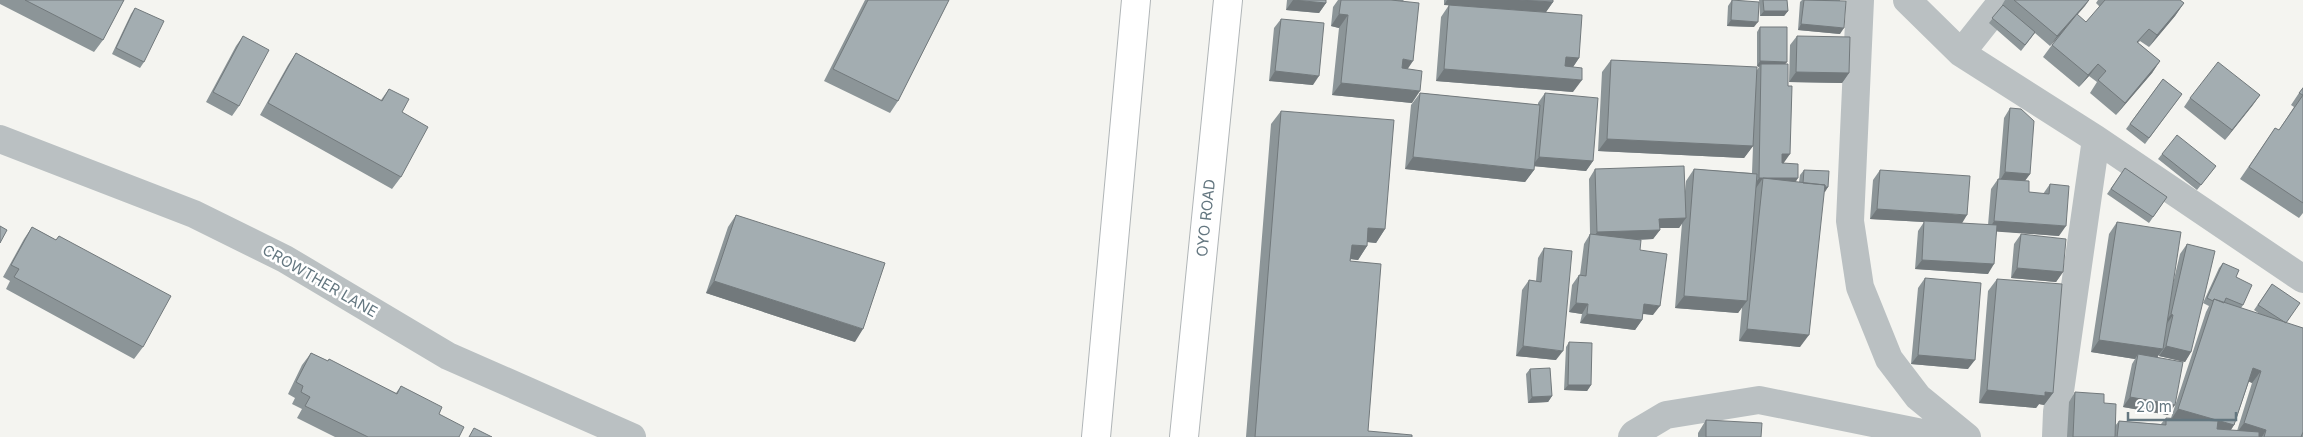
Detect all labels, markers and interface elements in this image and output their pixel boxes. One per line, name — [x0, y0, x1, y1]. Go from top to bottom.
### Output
street label: OYO ROAD — [1192, 178, 1219, 258]
street label: CROWTHER LANE — [259, 240, 381, 321]
scale bar — [2128, 390, 2236, 422]
text: 20 m — [2136, 397, 2172, 416]

